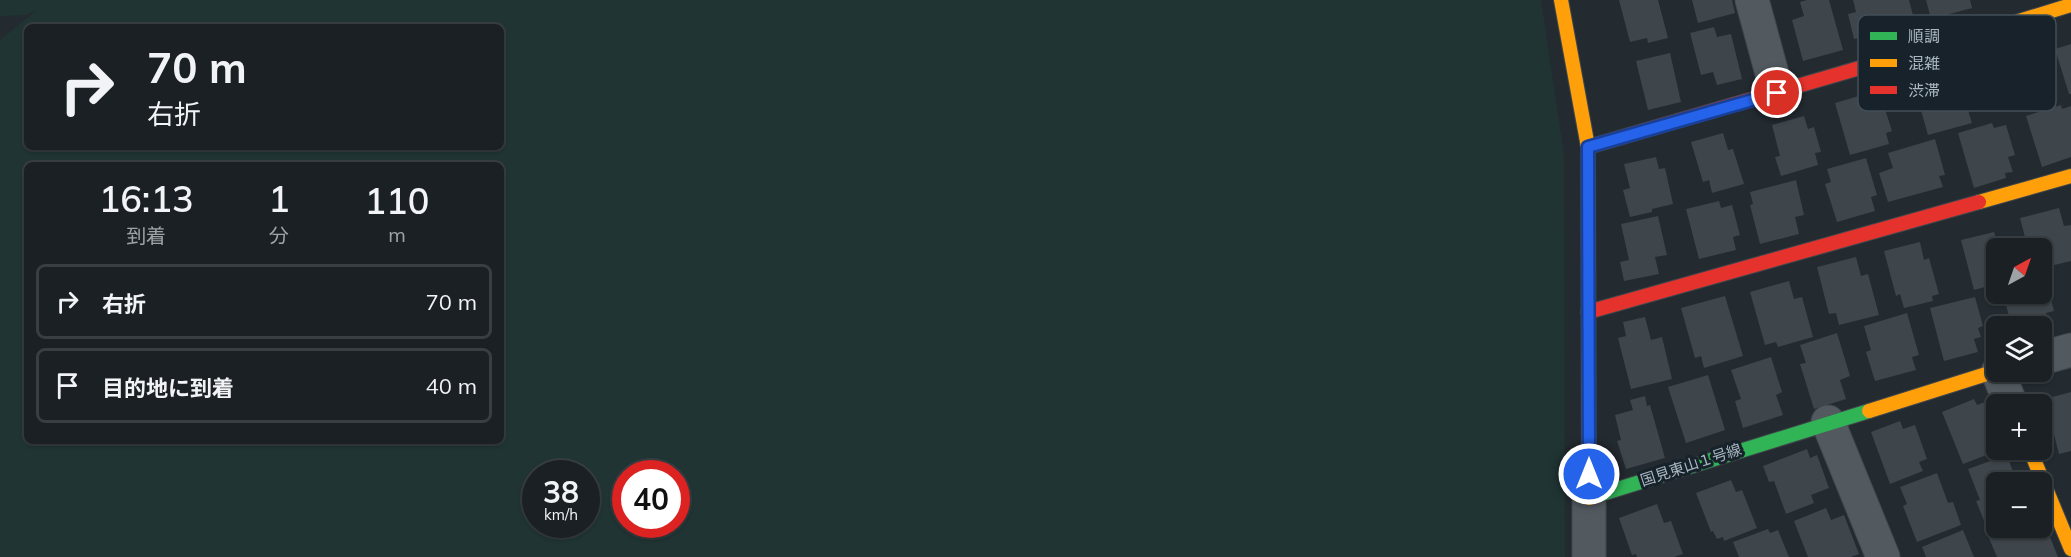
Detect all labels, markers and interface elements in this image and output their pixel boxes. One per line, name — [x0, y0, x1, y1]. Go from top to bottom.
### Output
legend — [1858, 15, 2056, 111]
text: 順調 — [1908, 26, 1940, 46]
text: 70 m — [147, 41, 247, 94]
icon: right — [48, 48, 126, 126]
text: 混雑 — [1908, 53, 1940, 73]
pin — [1751, 67, 1802, 118]
icon: arrive — [1760, 76, 1793, 109]
text: 渋滞 — [1908, 80, 1940, 100]
text: 右折 — [147, 97, 201, 131]
text: 16:13 — [99, 176, 194, 221]
text: 1 — [268, 176, 290, 221]
text: 110 — [365, 178, 429, 223]
text: m — [388, 222, 406, 247]
text: 到着 — [126, 223, 166, 248]
text: 分 — [269, 223, 289, 248]
north arrow — [1986, 238, 2052, 304]
map controls — [1986, 238, 2052, 538]
icon: right — [51, 285, 84, 318]
text: 70 m — [426, 288, 477, 316]
text: 右折 — [102, 290, 146, 318]
button: layers — [1986, 316, 2052, 382]
icon: arrive — [51, 369, 84, 402]
text: 40 m — [426, 372, 477, 400]
text: 目的地に到着 — [102, 374, 234, 402]
button: + — [1986, 394, 2052, 460]
street label: 国見東山１号線 — [1638, 439, 1744, 490]
position arrow — [1557, 442, 1621, 506]
speed limit sign: 40 — [612, 460, 690, 538]
button: − — [1986, 472, 2052, 538]
text: 38 — [543, 473, 579, 511]
text: km/h — [544, 505, 578, 524]

